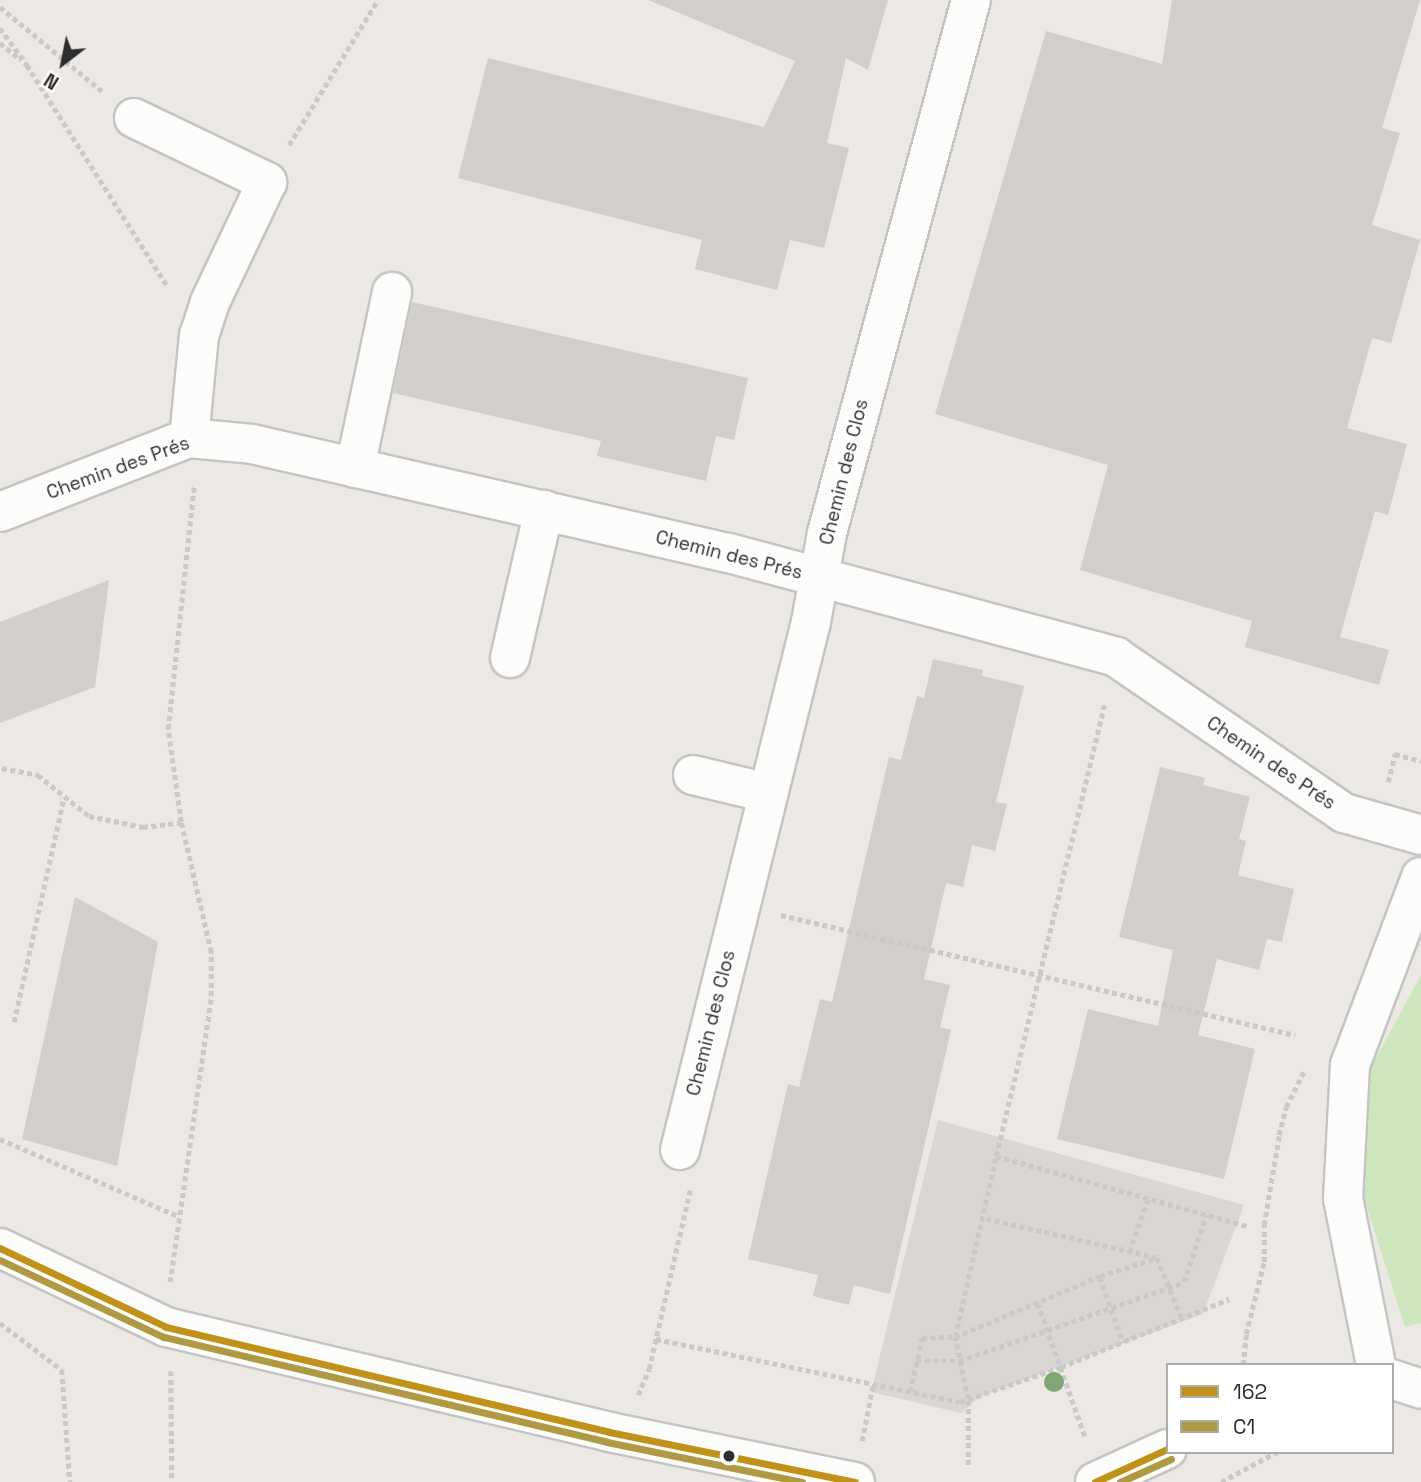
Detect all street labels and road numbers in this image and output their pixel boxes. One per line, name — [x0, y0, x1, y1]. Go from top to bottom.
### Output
street label: Chemin des Clos — [815, 397, 873, 547]
street label: Chemin des Prés — [43, 432, 193, 504]
street label: Chemin des Prés — [653, 526, 805, 584]
street label: Chemin des Prés — [1202, 711, 1340, 815]
street label: Chemin des Clos — [682, 948, 740, 1098]

